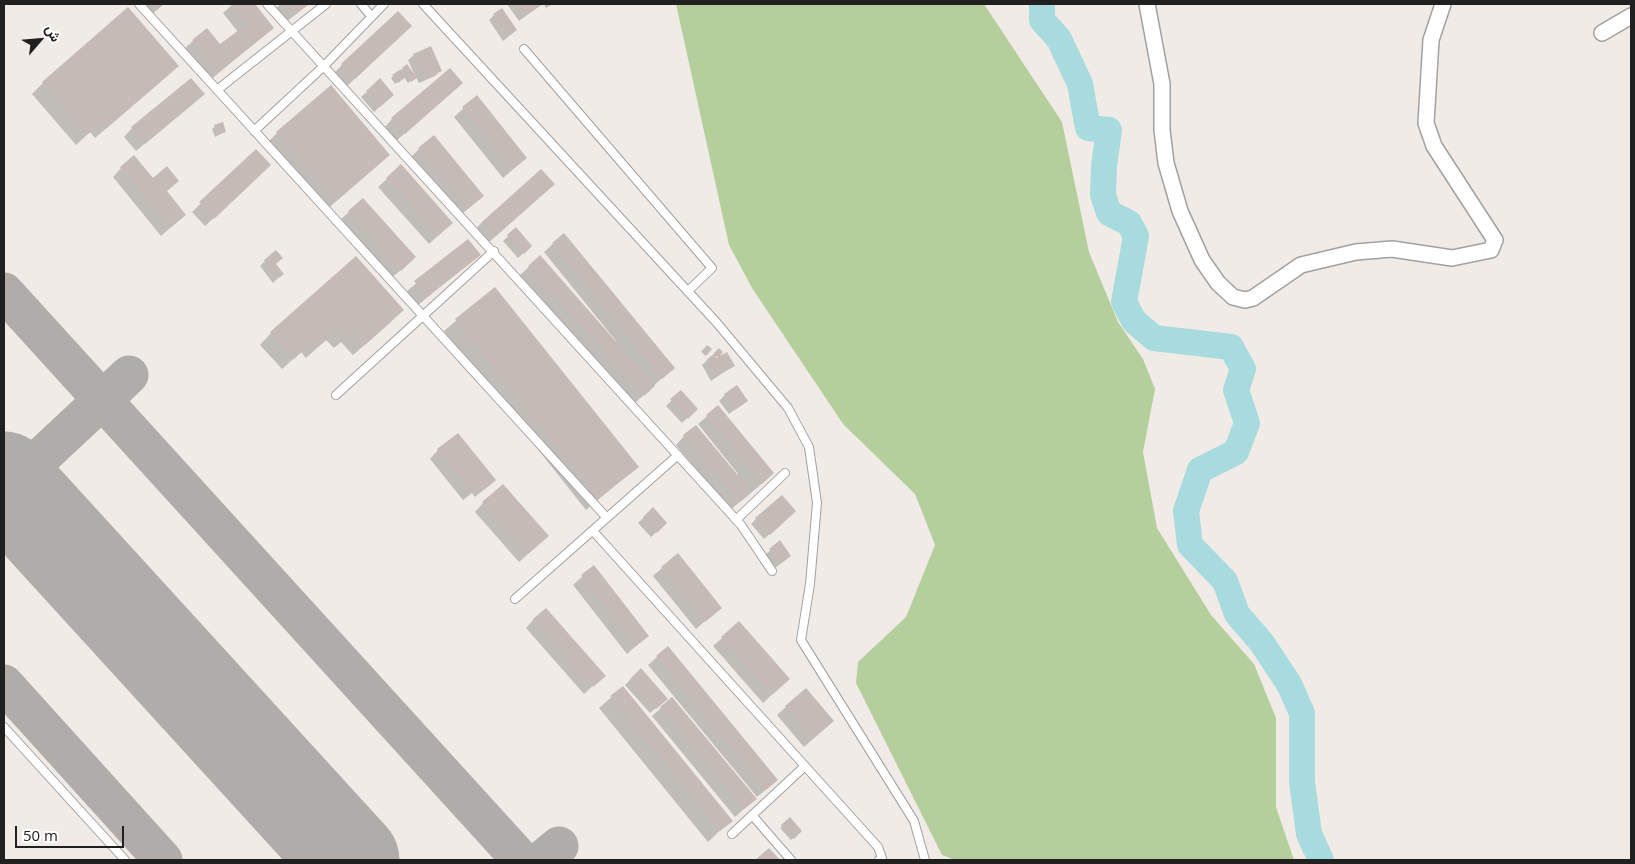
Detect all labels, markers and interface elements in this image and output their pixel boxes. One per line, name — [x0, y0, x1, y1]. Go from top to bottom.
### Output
north arrow — [15, 15, 65, 65]
text: ش — [42, 21, 66, 45]
scale bar — [18, 816, 126, 848]
text: 50 m — [23, 825, 58, 845]

